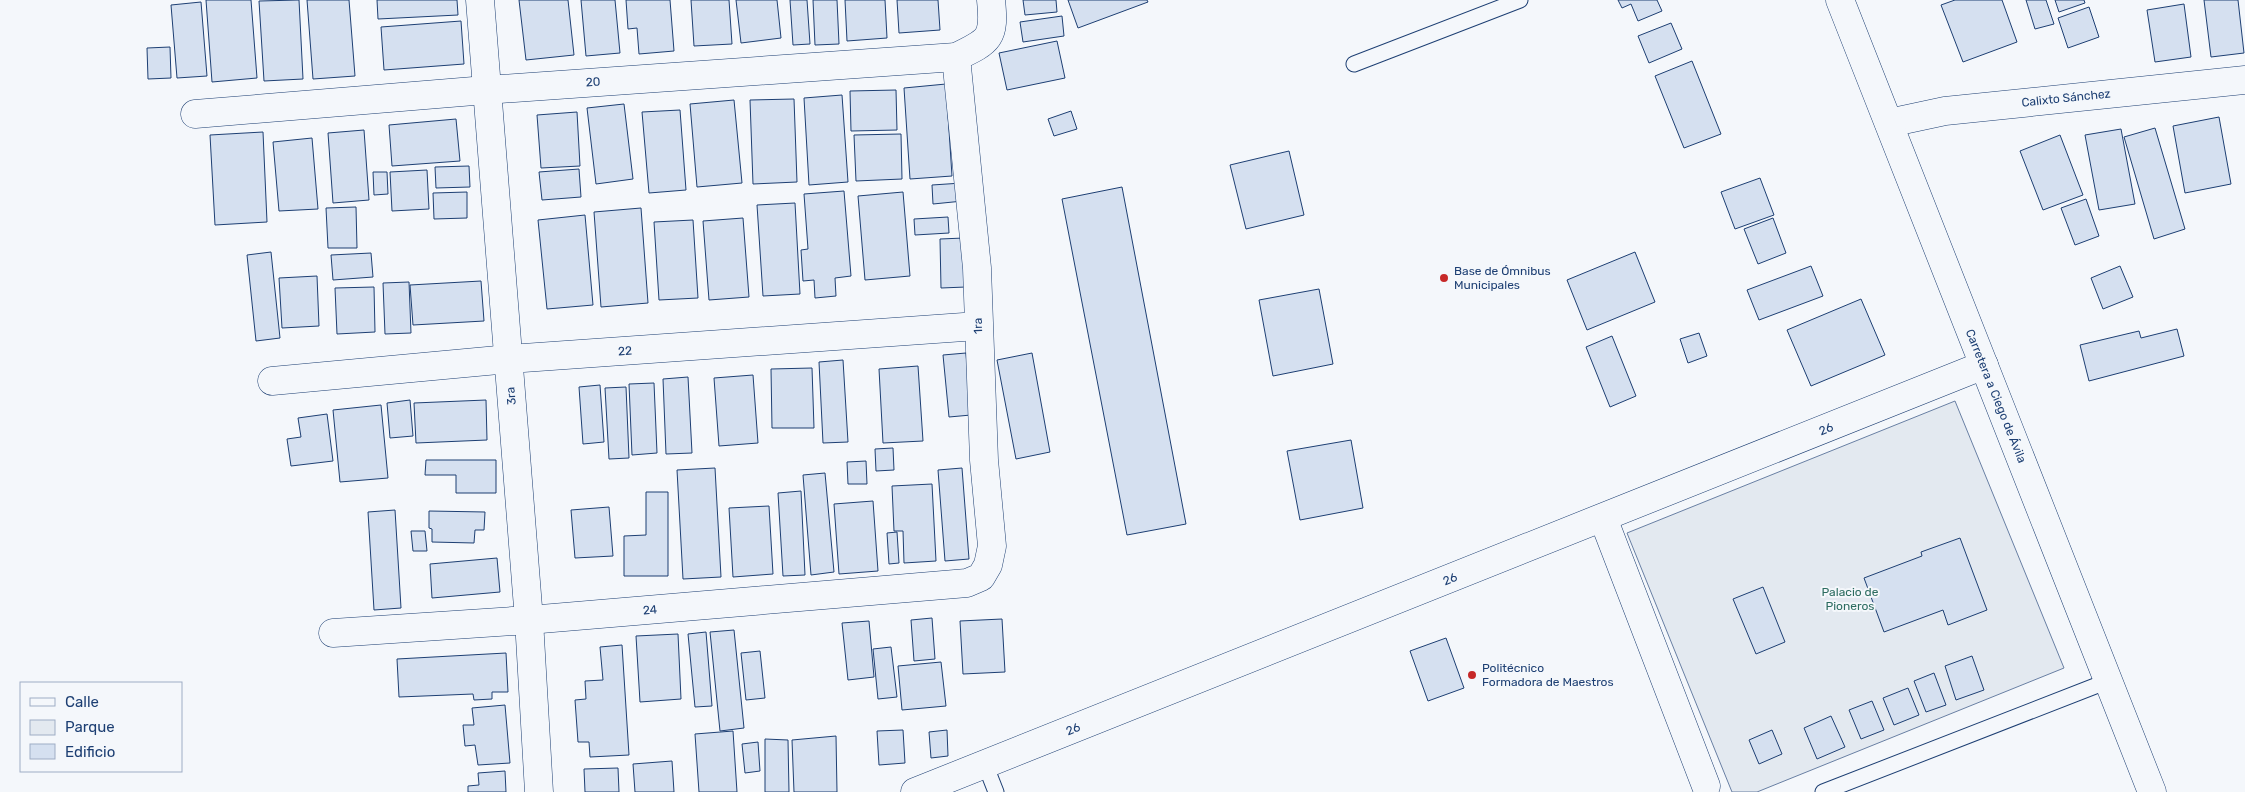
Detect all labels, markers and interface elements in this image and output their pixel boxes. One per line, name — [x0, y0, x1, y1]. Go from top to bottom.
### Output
street label: 20 — [585, 75, 601, 89]
street label: Calixto Sánchez — [2021, 86, 2111, 110]
place label: Base de Ómnibus Municipales — [1454, 264, 1551, 292]
marker: Base de Ómnibus Municipales — [1438, 272, 1450, 284]
street label: 1ra — [971, 318, 985, 334]
street label: Carretera a Ciego de Ávila — [1963, 327, 2029, 465]
street label: 22 — [617, 344, 633, 358]
street label: 3ra — [503, 386, 519, 406]
street label: 26 — [1817, 420, 1835, 438]
street label: 26 — [1441, 570, 1459, 588]
park label: Palacio de Pioneros — [1822, 585, 1879, 613]
street label: 24 — [642, 602, 658, 618]
place label: Politécnico Formadora de Maestros — [1482, 661, 1614, 689]
marker: Politécnico Formadora de Maestros — [1466, 669, 1478, 681]
legend — [20, 682, 182, 772]
text: Calle — [65, 693, 99, 711]
text: Parque — [65, 718, 115, 736]
street label: 26 — [1064, 720, 1082, 738]
text: Edificio — [65, 743, 115, 761]

